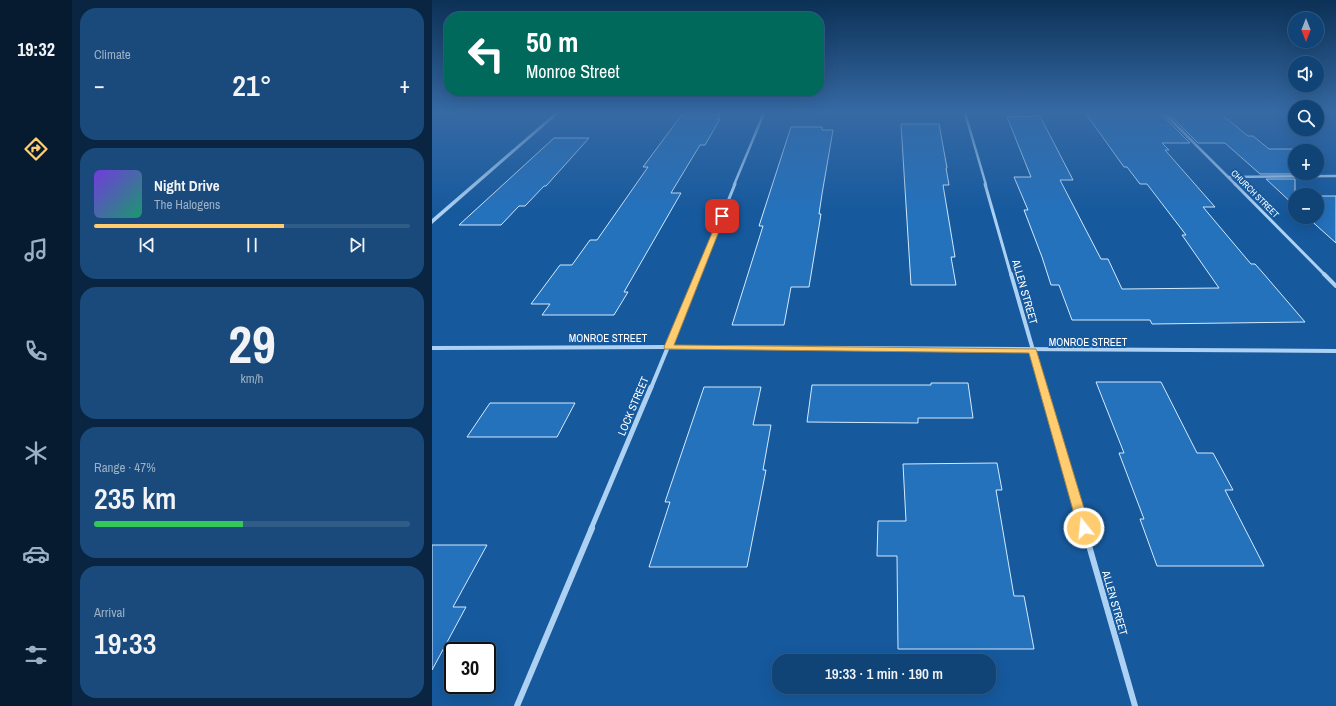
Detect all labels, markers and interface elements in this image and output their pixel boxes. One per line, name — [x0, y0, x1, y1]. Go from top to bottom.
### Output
north arrow — [1288, 12, 1324, 48]
map controls — [1288, 12, 1324, 224]
text: 50 m — [526, 23, 578, 61]
icon: left — [460, 28, 512, 80]
text: 19:32 — [17, 37, 55, 62]
text: Climate — [94, 46, 131, 63]
button: sound — [1288, 56, 1324, 92]
text: Monroe Street — [526, 59, 620, 84]
text: 21° — [232, 65, 272, 105]
text: − — [94, 70, 105, 100]
text: + — [399, 70, 410, 100]
button: search — [1288, 100, 1324, 136]
icon: directions — [22, 135, 50, 163]
button: + — [1288, 144, 1324, 180]
street label: CHURCH STREET — [1228, 167, 1282, 221]
text: Night Drive — [154, 175, 220, 196]
button: − — [1288, 188, 1324, 224]
text: The Halogens — [154, 196, 220, 213]
pin — [705, 199, 739, 233]
icon: arrive — [711, 205, 733, 227]
icon: previous — [136, 234, 158, 256]
icon: pause — [241, 234, 263, 256]
icon: next — [346, 234, 368, 256]
icon: music — [22, 236, 50, 264]
street label: ALLEN STREET — [1009, 257, 1041, 326]
text: 29 — [228, 309, 276, 379]
street label: MONROE STREET — [569, 331, 648, 345]
street label: MONROE STREET — [1049, 335, 1128, 349]
icon: phone — [22, 337, 50, 365]
text: km/h — [240, 370, 264, 387]
street label: LOCK STREET — [614, 374, 652, 438]
icon: climate — [22, 439, 50, 467]
text: Range · 47% — [94, 459, 156, 476]
text: 235 km — [94, 478, 176, 518]
position arrow — [1063, 507, 1105, 549]
icon: car — [22, 540, 50, 568]
street label: ALLEN STREET — [1099, 568, 1131, 637]
text: Arrival — [94, 604, 125, 621]
text: 19:33 — [94, 623, 156, 663]
icon: filters — [22, 641, 50, 669]
speed limit sign: 30 — [444, 642, 496, 694]
text: 19:33 · 1 min · 190 m — [825, 663, 943, 684]

